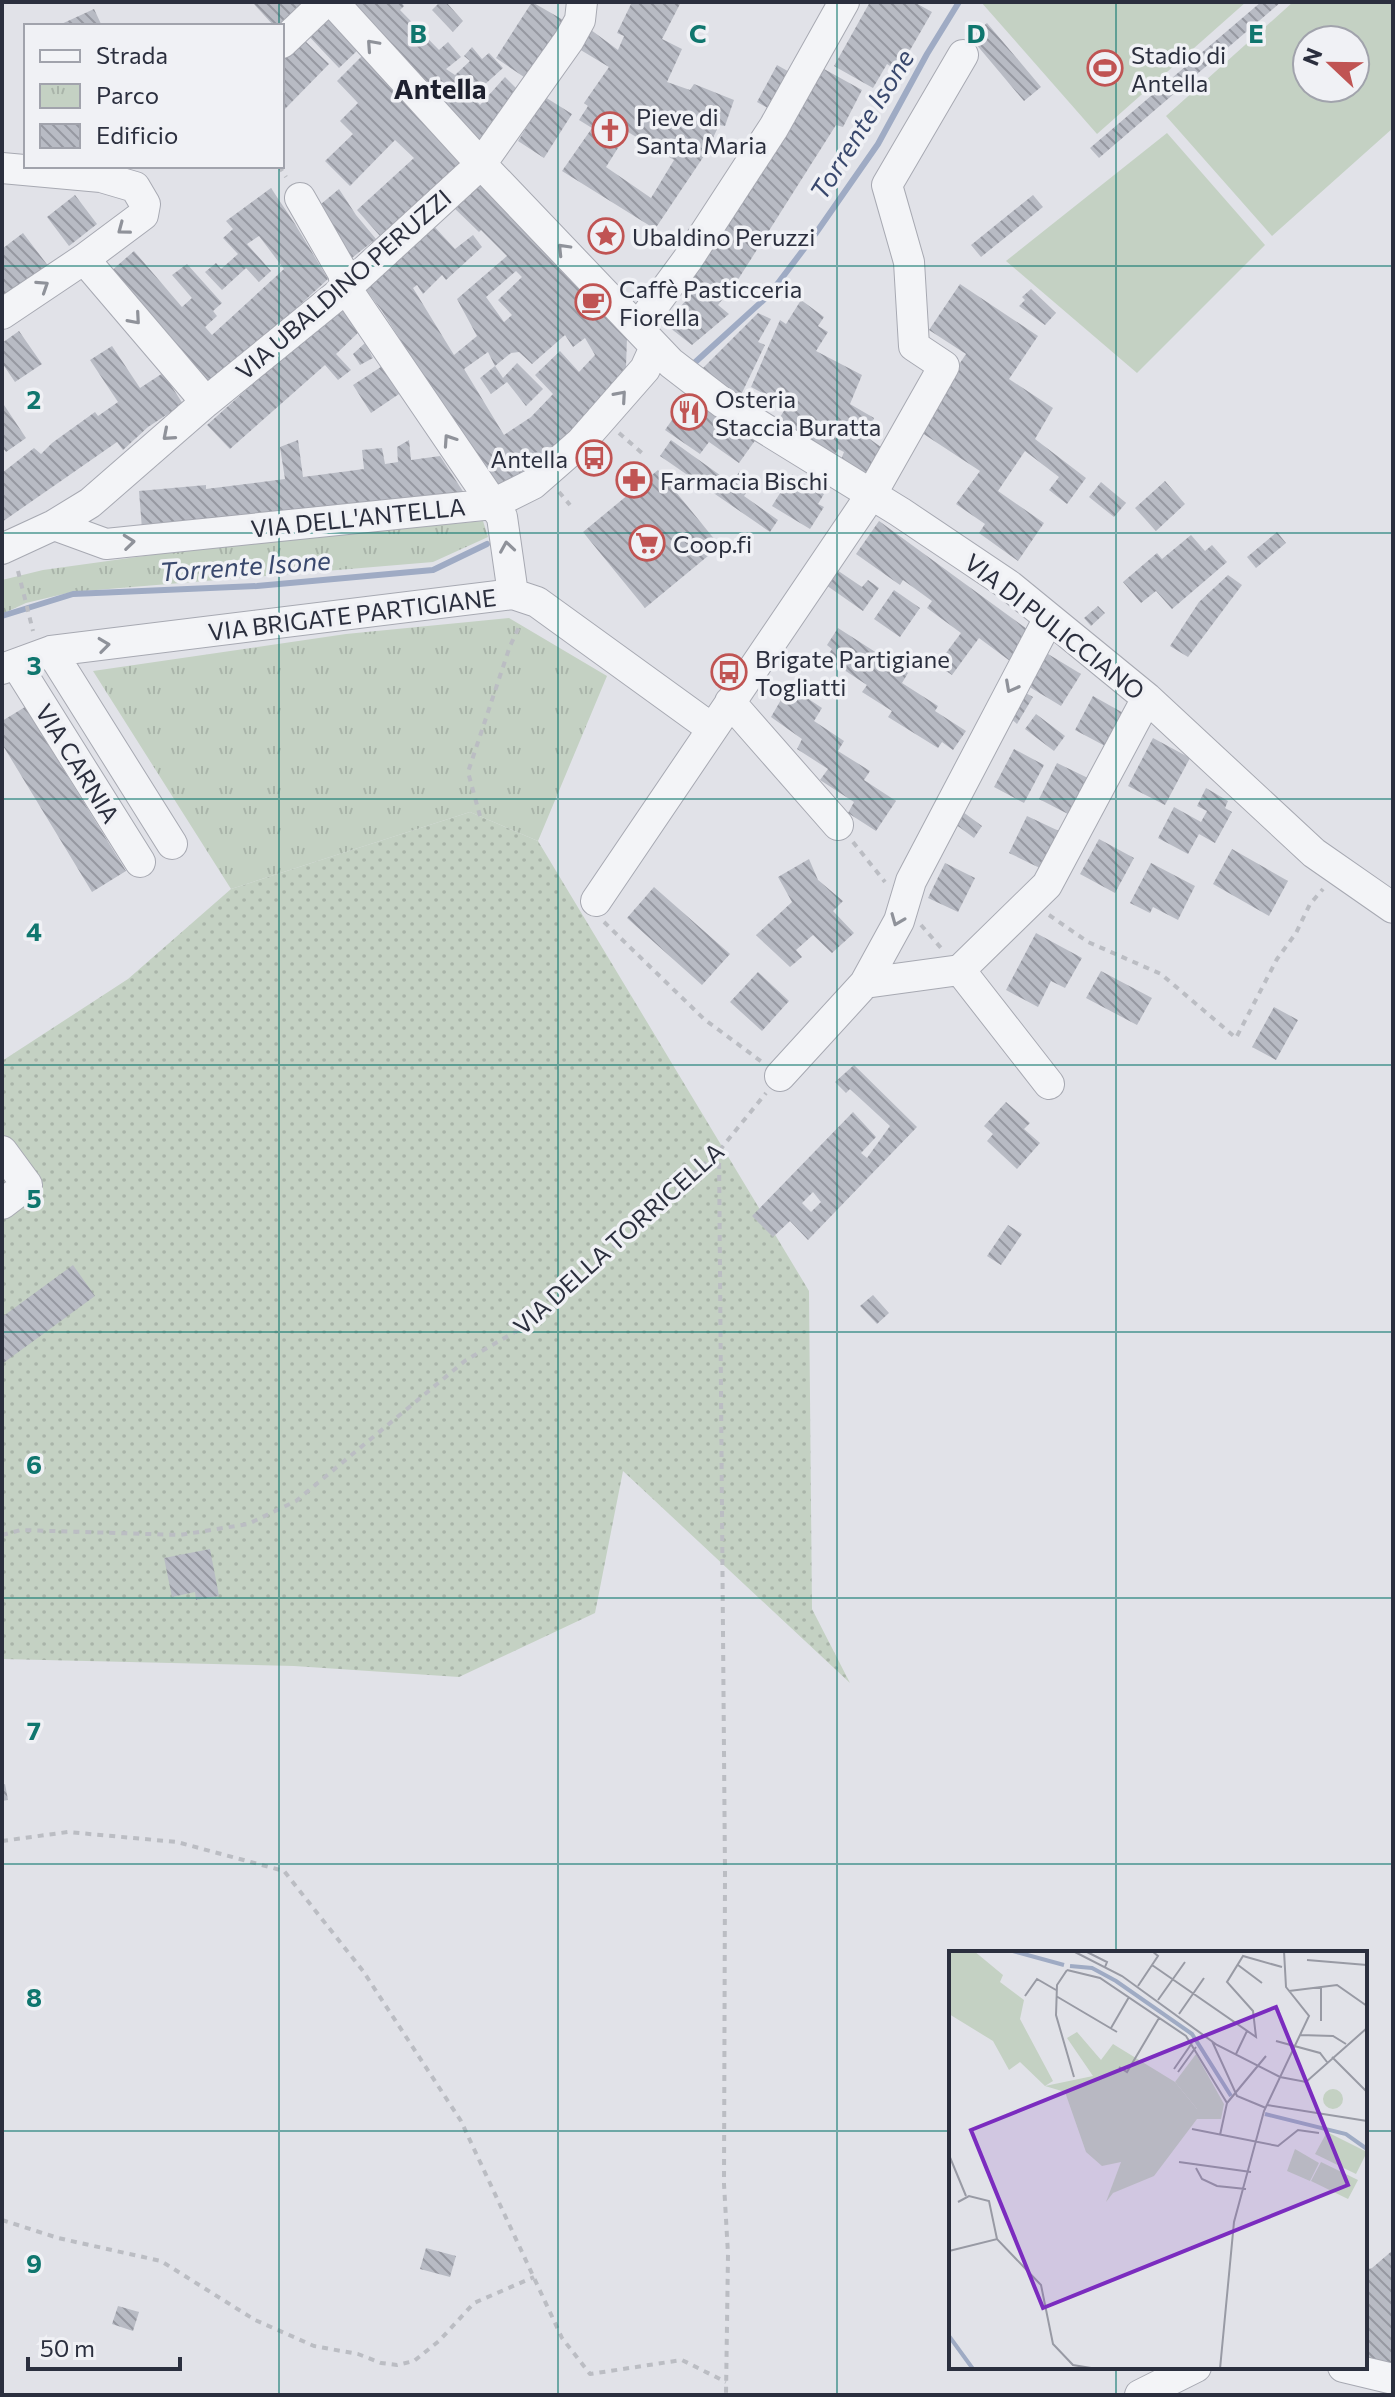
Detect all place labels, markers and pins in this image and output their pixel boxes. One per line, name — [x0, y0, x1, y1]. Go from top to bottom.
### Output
place label: Stadio di Antella — [1131, 40, 1226, 97]
sports icon: Stadio di Antella — [1086, 49, 1124, 87]
place label: Pieve di Santa Maria — [636, 102, 767, 159]
church icon: Pieve di Santa Maria — [591, 111, 629, 149]
place icon: Ubaldino Peruzzi — [587, 217, 625, 255]
place label: Ubaldino Peruzzi — [632, 222, 815, 251]
place label: Caffè Pasticceria Fiorella — [619, 274, 802, 331]
cafe icon: Caffè Pasticceria Fiorella — [574, 283, 612, 321]
place label: Osteria Staccia Buratta — [715, 384, 881, 441]
restaurant icon: Osteria Staccia Buratta — [670, 393, 708, 431]
bus stop icon: Antella — [575, 439, 613, 477]
place label: Antella — [491, 444, 568, 473]
pharmacy icon: Farmacia Bischi — [615, 461, 653, 499]
place label: Farmacia Bischi — [660, 466, 828, 495]
supermarket icon: Coop.fi — [628, 524, 666, 562]
place label: Coop.fi — [673, 529, 752, 558]
place label: Brigate Partigiane Togliatti — [755, 644, 950, 701]
bus stop icon: Brigate Partigiane Togliatti — [710, 653, 748, 691]

